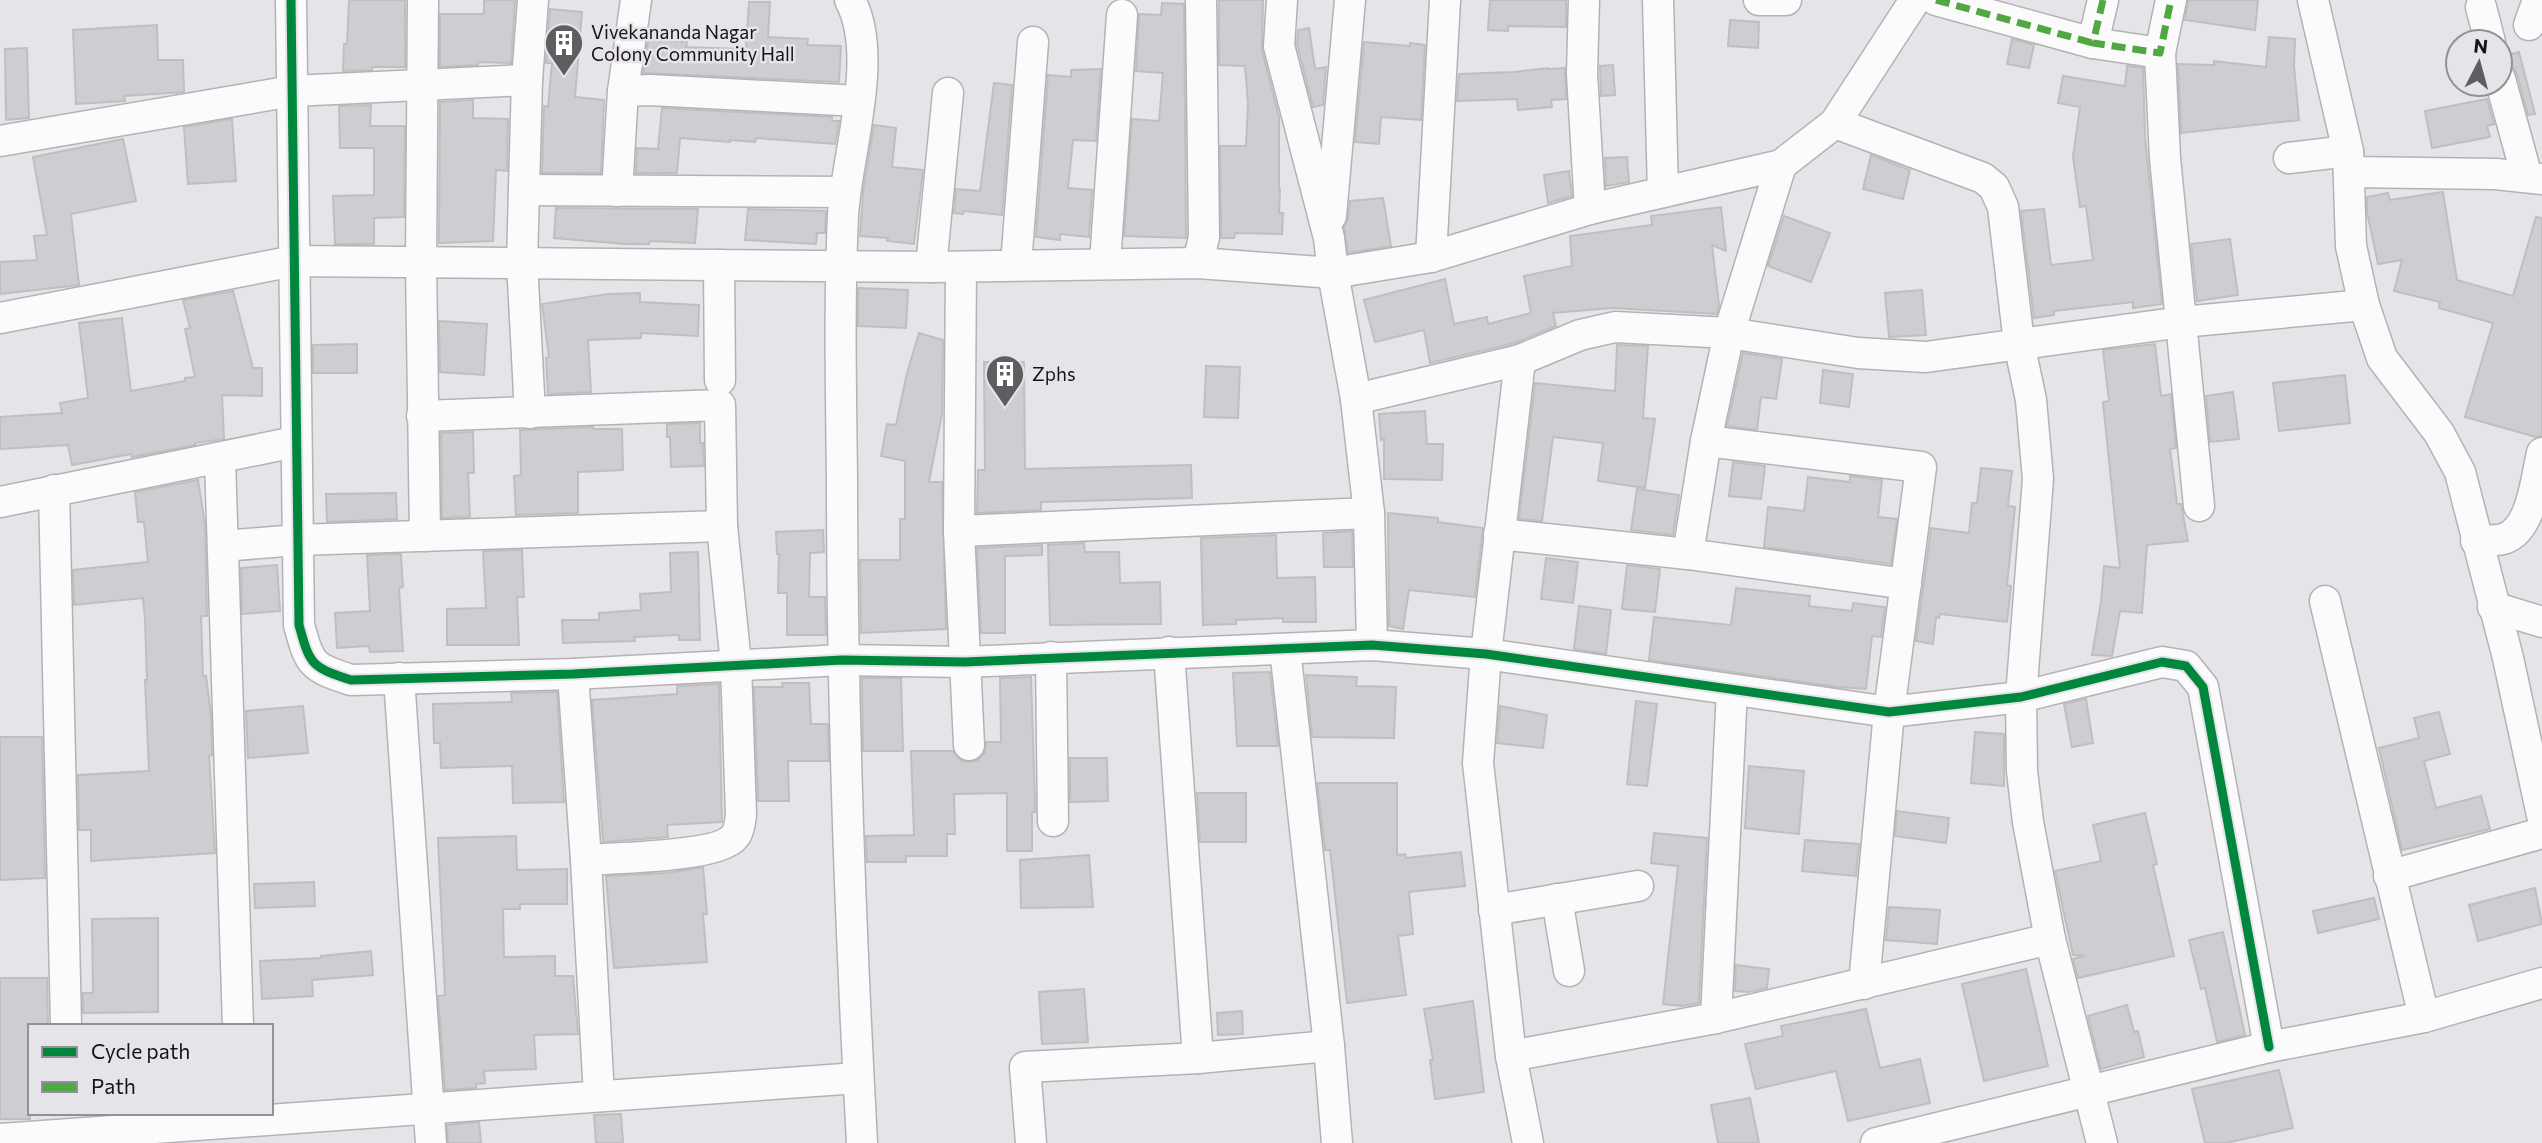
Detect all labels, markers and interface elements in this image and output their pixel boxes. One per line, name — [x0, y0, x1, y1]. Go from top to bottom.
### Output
place label: Vivekananda Nagar Colony Community Hall — [591, 20, 795, 65]
building icon: Vivekananda Nagar Colony Community Hall — [543, 22, 585, 77]
north arrow — [2444, 28, 2514, 98]
text: N — [2473, 33, 2489, 58]
building icon: Zphs — [984, 353, 1026, 408]
place label: Zphs — [1032, 362, 1076, 385]
legend — [28, 1024, 273, 1115]
text: Cycle path — [91, 1038, 190, 1063]
text: Path — [91, 1073, 136, 1098]

